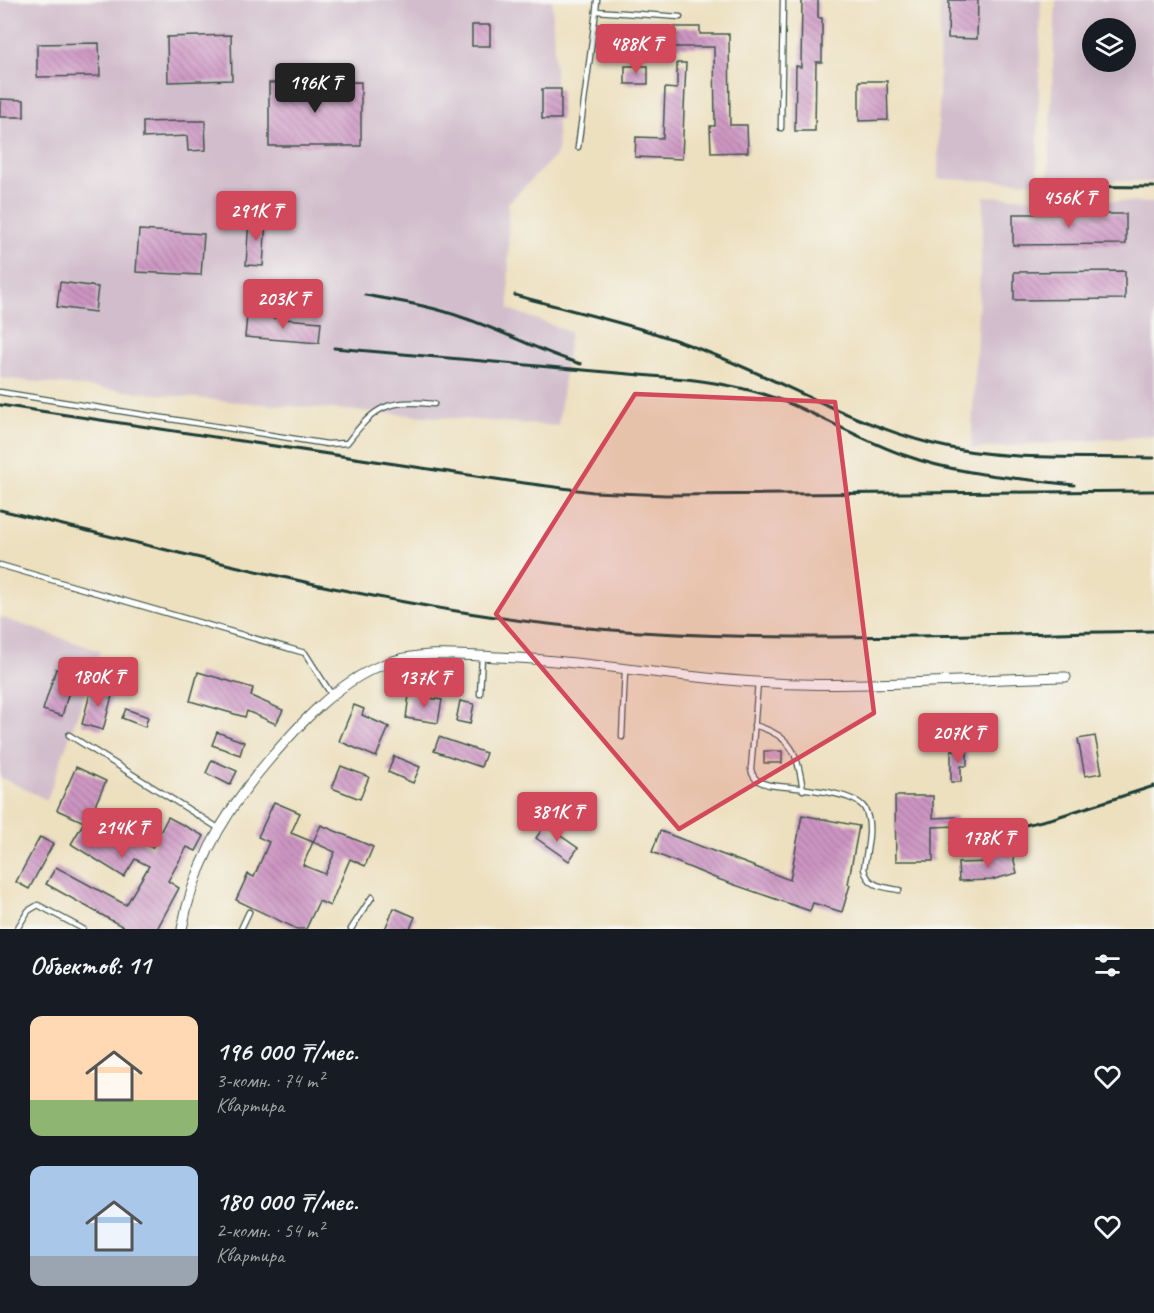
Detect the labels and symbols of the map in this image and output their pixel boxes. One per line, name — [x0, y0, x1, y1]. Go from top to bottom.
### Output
pin: 488K ₸ — [587, 24, 685, 75]
pin: 196K ₸ — [266, 63, 364, 114]
pin: 456K ₸ — [1020, 178, 1118, 229]
pin: 291K ₸ — [207, 191, 305, 242]
pin: 203K ₸ — [234, 279, 332, 330]
pin: 180K ₸ — [49, 657, 147, 708]
pin: 137K ₸ — [375, 658, 473, 709]
pin: 207K ₸ — [909, 713, 1007, 764]
pin: 381K ₸ — [508, 792, 606, 843]
pin: 214K ₸ — [73, 808, 171, 859]
pin: 178K ₸ — [939, 818, 1037, 869]

